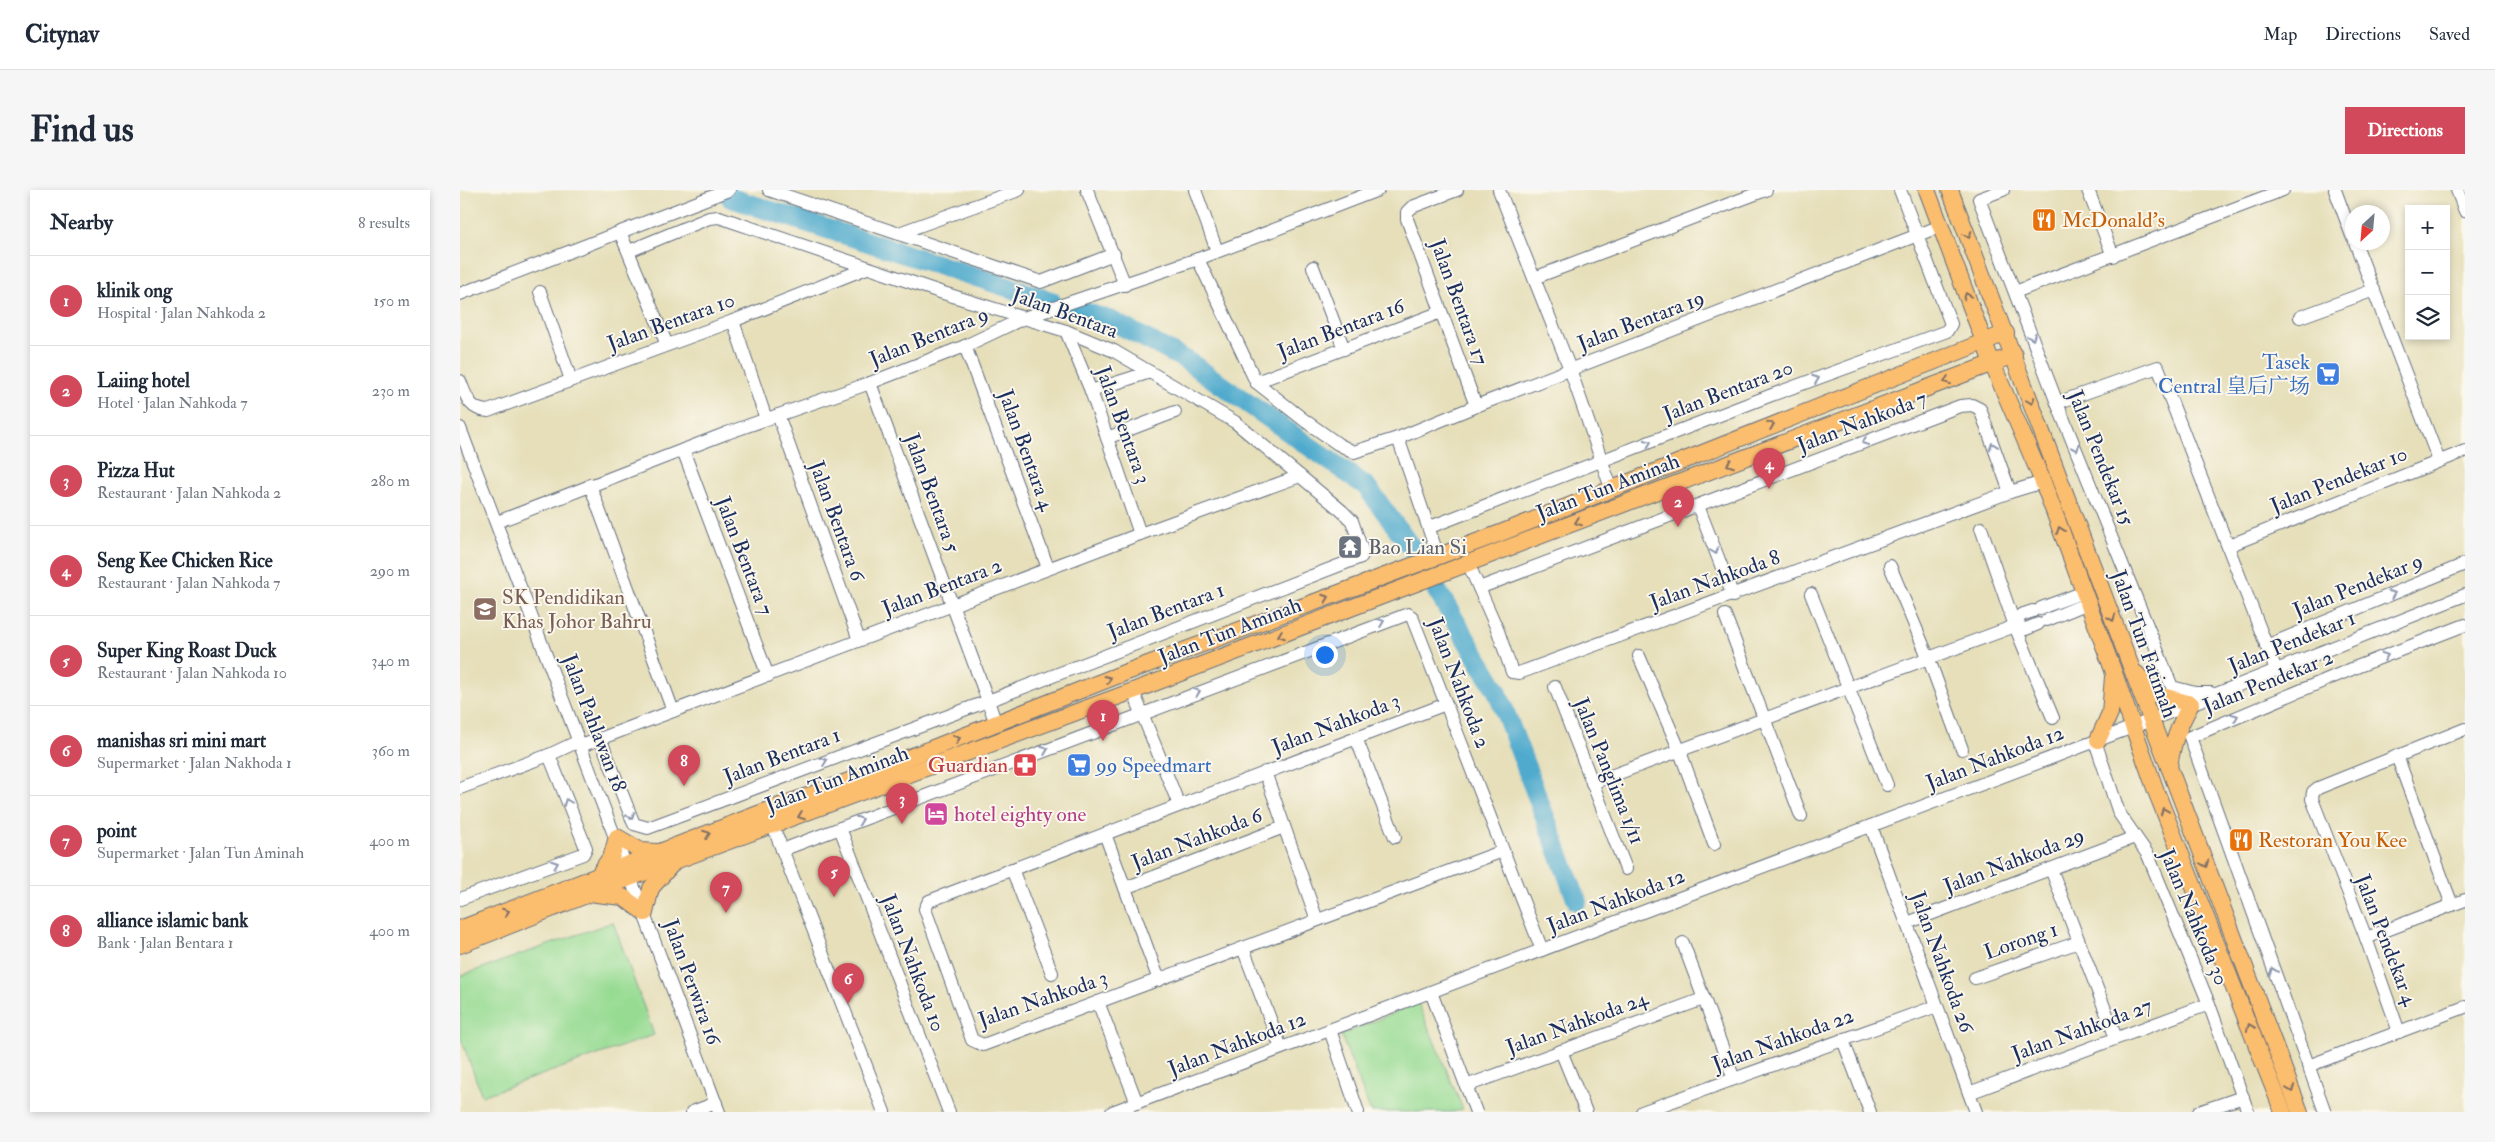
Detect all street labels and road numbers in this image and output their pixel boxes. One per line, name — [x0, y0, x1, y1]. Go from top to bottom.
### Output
street label: Jalan Bentara 17 — [1423, 234, 1494, 369]
street label: Jalan Bentara — [1007, 281, 1122, 345]
street label: Jalan Bentara 19 — [1573, 284, 1708, 358]
street label: Jalan Bentara 10 — [603, 286, 738, 358]
street label: Jalan Bentara 16 — [1273, 292, 1409, 366]
street label: Jalan Bentara 9 — [864, 301, 993, 374]
street label: Jalan Bentara 20 — [1658, 354, 1797, 428]
street label: Jalan Bentara 3 — [1089, 361, 1157, 488]
street label: Jalan Bentara 4 — [991, 385, 1061, 516]
street label: Jalan Nahkoda 7 — [1792, 385, 1931, 459]
street label: Jalan Pendekar 15 — [2061, 385, 2141, 530]
street label: Jalan Bentara 5 — [898, 429, 966, 557]
street label: Jalan Pendekar 10 — [2266, 440, 2411, 520]
street label: Jalan Tun Aminah — [1532, 447, 1683, 527]
street label: Jalan Bentara 6 — [802, 456, 872, 586]
street label: Jalan Bentara 7 — [709, 492, 779, 620]
street label: Jalan Nahkoda 8 — [1645, 544, 1784, 616]
street label: Jalan Pendekar 9 — [2288, 548, 2427, 625]
street label: Jalan Bentara 2 — [877, 552, 1006, 623]
street label: Jalan Tun Fatimah — [2104, 566, 2183, 721]
street label: Jalan Bentara 1 — [1103, 576, 1228, 646]
street label: Jalan Tun Aminah — [1154, 591, 1305, 671]
street label: Jalan Pendekar 1 — [2224, 604, 2359, 680]
street label: Jalan Nahkoda 2 — [1421, 613, 1496, 752]
street label: Jalan Pendekar 2 — [2198, 644, 2337, 721]
street label: Jalan Pahlawan 18 — [555, 649, 633, 796]
street label: Jalan Nahkoda 3 — [1267, 687, 1404, 761]
street label: Jalan Panglima 1/11 — [1567, 693, 1651, 848]
street label: Jalan Nahkoda 12 — [1921, 719, 2068, 797]
street label: Jalan Bentara 1 — [719, 721, 844, 791]
street label: Jalan Tun Aminah — [761, 739, 912, 819]
street label: Jalan Nahkoda 6 — [1127, 801, 1267, 877]
street label: Jalan Nahkoda 29 — [1939, 822, 2088, 901]
street label: Jalan Nahkoda 30 — [2153, 844, 2235, 989]
street label: Jalan Nahkoda 12 — [1542, 862, 1689, 940]
street label: Jalan Pendekar 4 — [2348, 870, 2424, 1011]
street label: Jalan Nahkoda 26 — [1904, 887, 1981, 1038]
street label: Jalan Nahkoda 10 — [874, 889, 952, 1036]
street label: Jalan Perwira 16 — [656, 915, 728, 1050]
street label: Lorong 1 — [1980, 916, 2062, 966]
street label: Jalan Nahkoda 3 — [974, 964, 1111, 1034]
street label: Jalan Nahkoda 24 — [1501, 984, 1653, 1062]
street label: Jalan Nahkoda 27 — [2007, 992, 2156, 1068]
street label: Jalan Nahkoda 22 — [1708, 1002, 1857, 1078]
street label: Jalan Nahkoda 12 — [1163, 1005, 1310, 1083]

